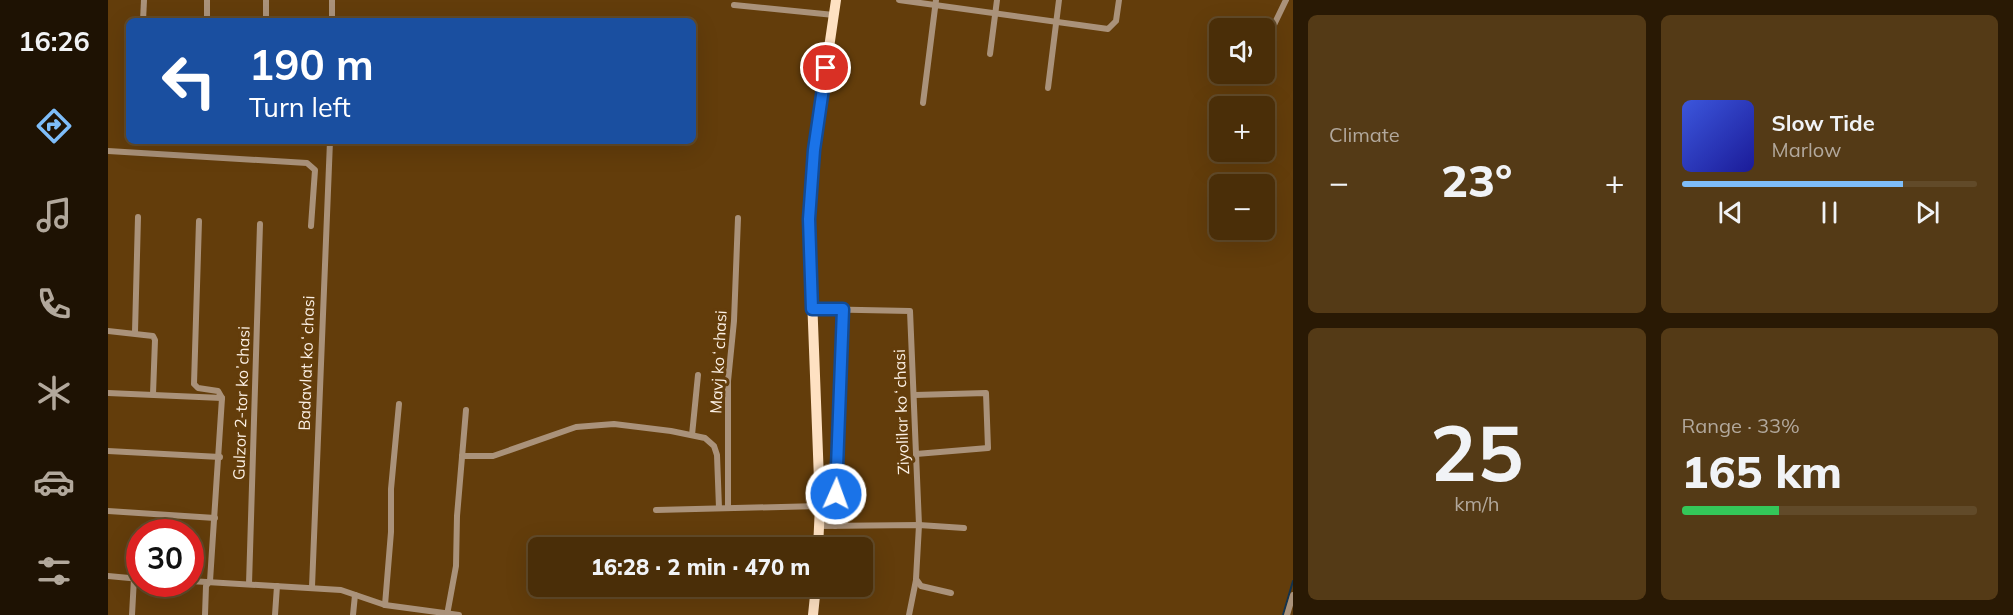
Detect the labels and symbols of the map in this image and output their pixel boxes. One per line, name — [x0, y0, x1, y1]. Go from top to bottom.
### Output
pin — [800, 42, 851, 93]
street label: Badavlat koʻchasi — [294, 295, 318, 431]
street label: Mavj koʻchasi — [705, 310, 731, 414]
street label: Gulzor 2-tor koʼchasi — [228, 326, 254, 480]
street label: Ziyolilar koʻchasi — [889, 349, 913, 475]
position arrow — [804, 462, 868, 526]
speed limit sign: 30 — [126, 519, 204, 597]

